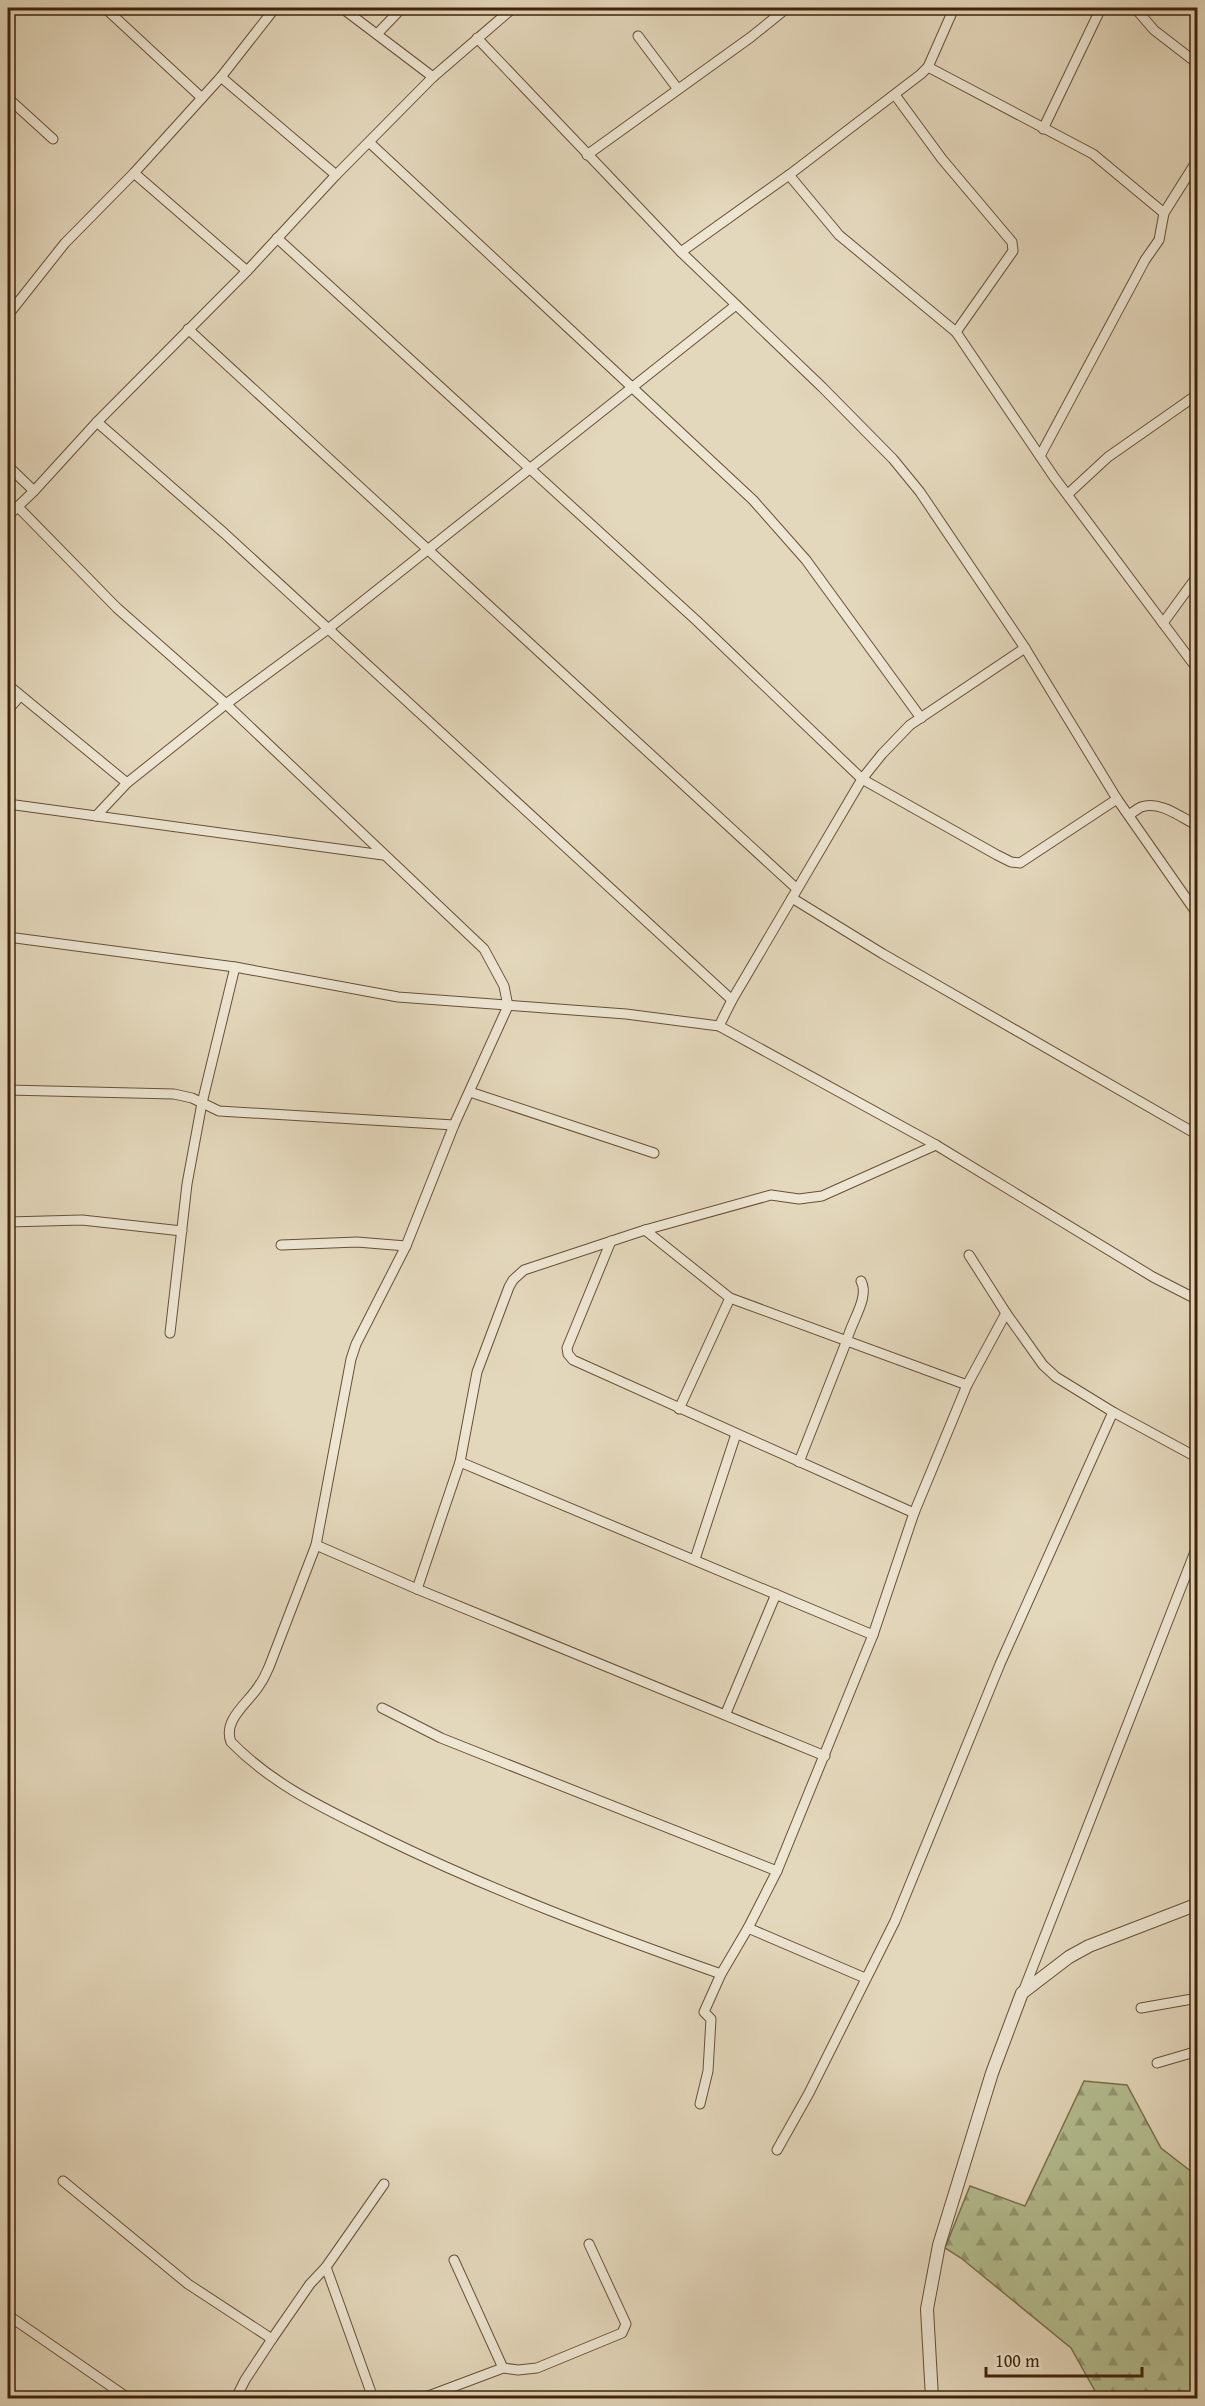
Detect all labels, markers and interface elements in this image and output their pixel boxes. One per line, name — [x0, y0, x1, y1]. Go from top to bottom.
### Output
scale bar — [986, 2340, 1142, 2378]
text: 100 m — [995, 2347, 1040, 2374]

